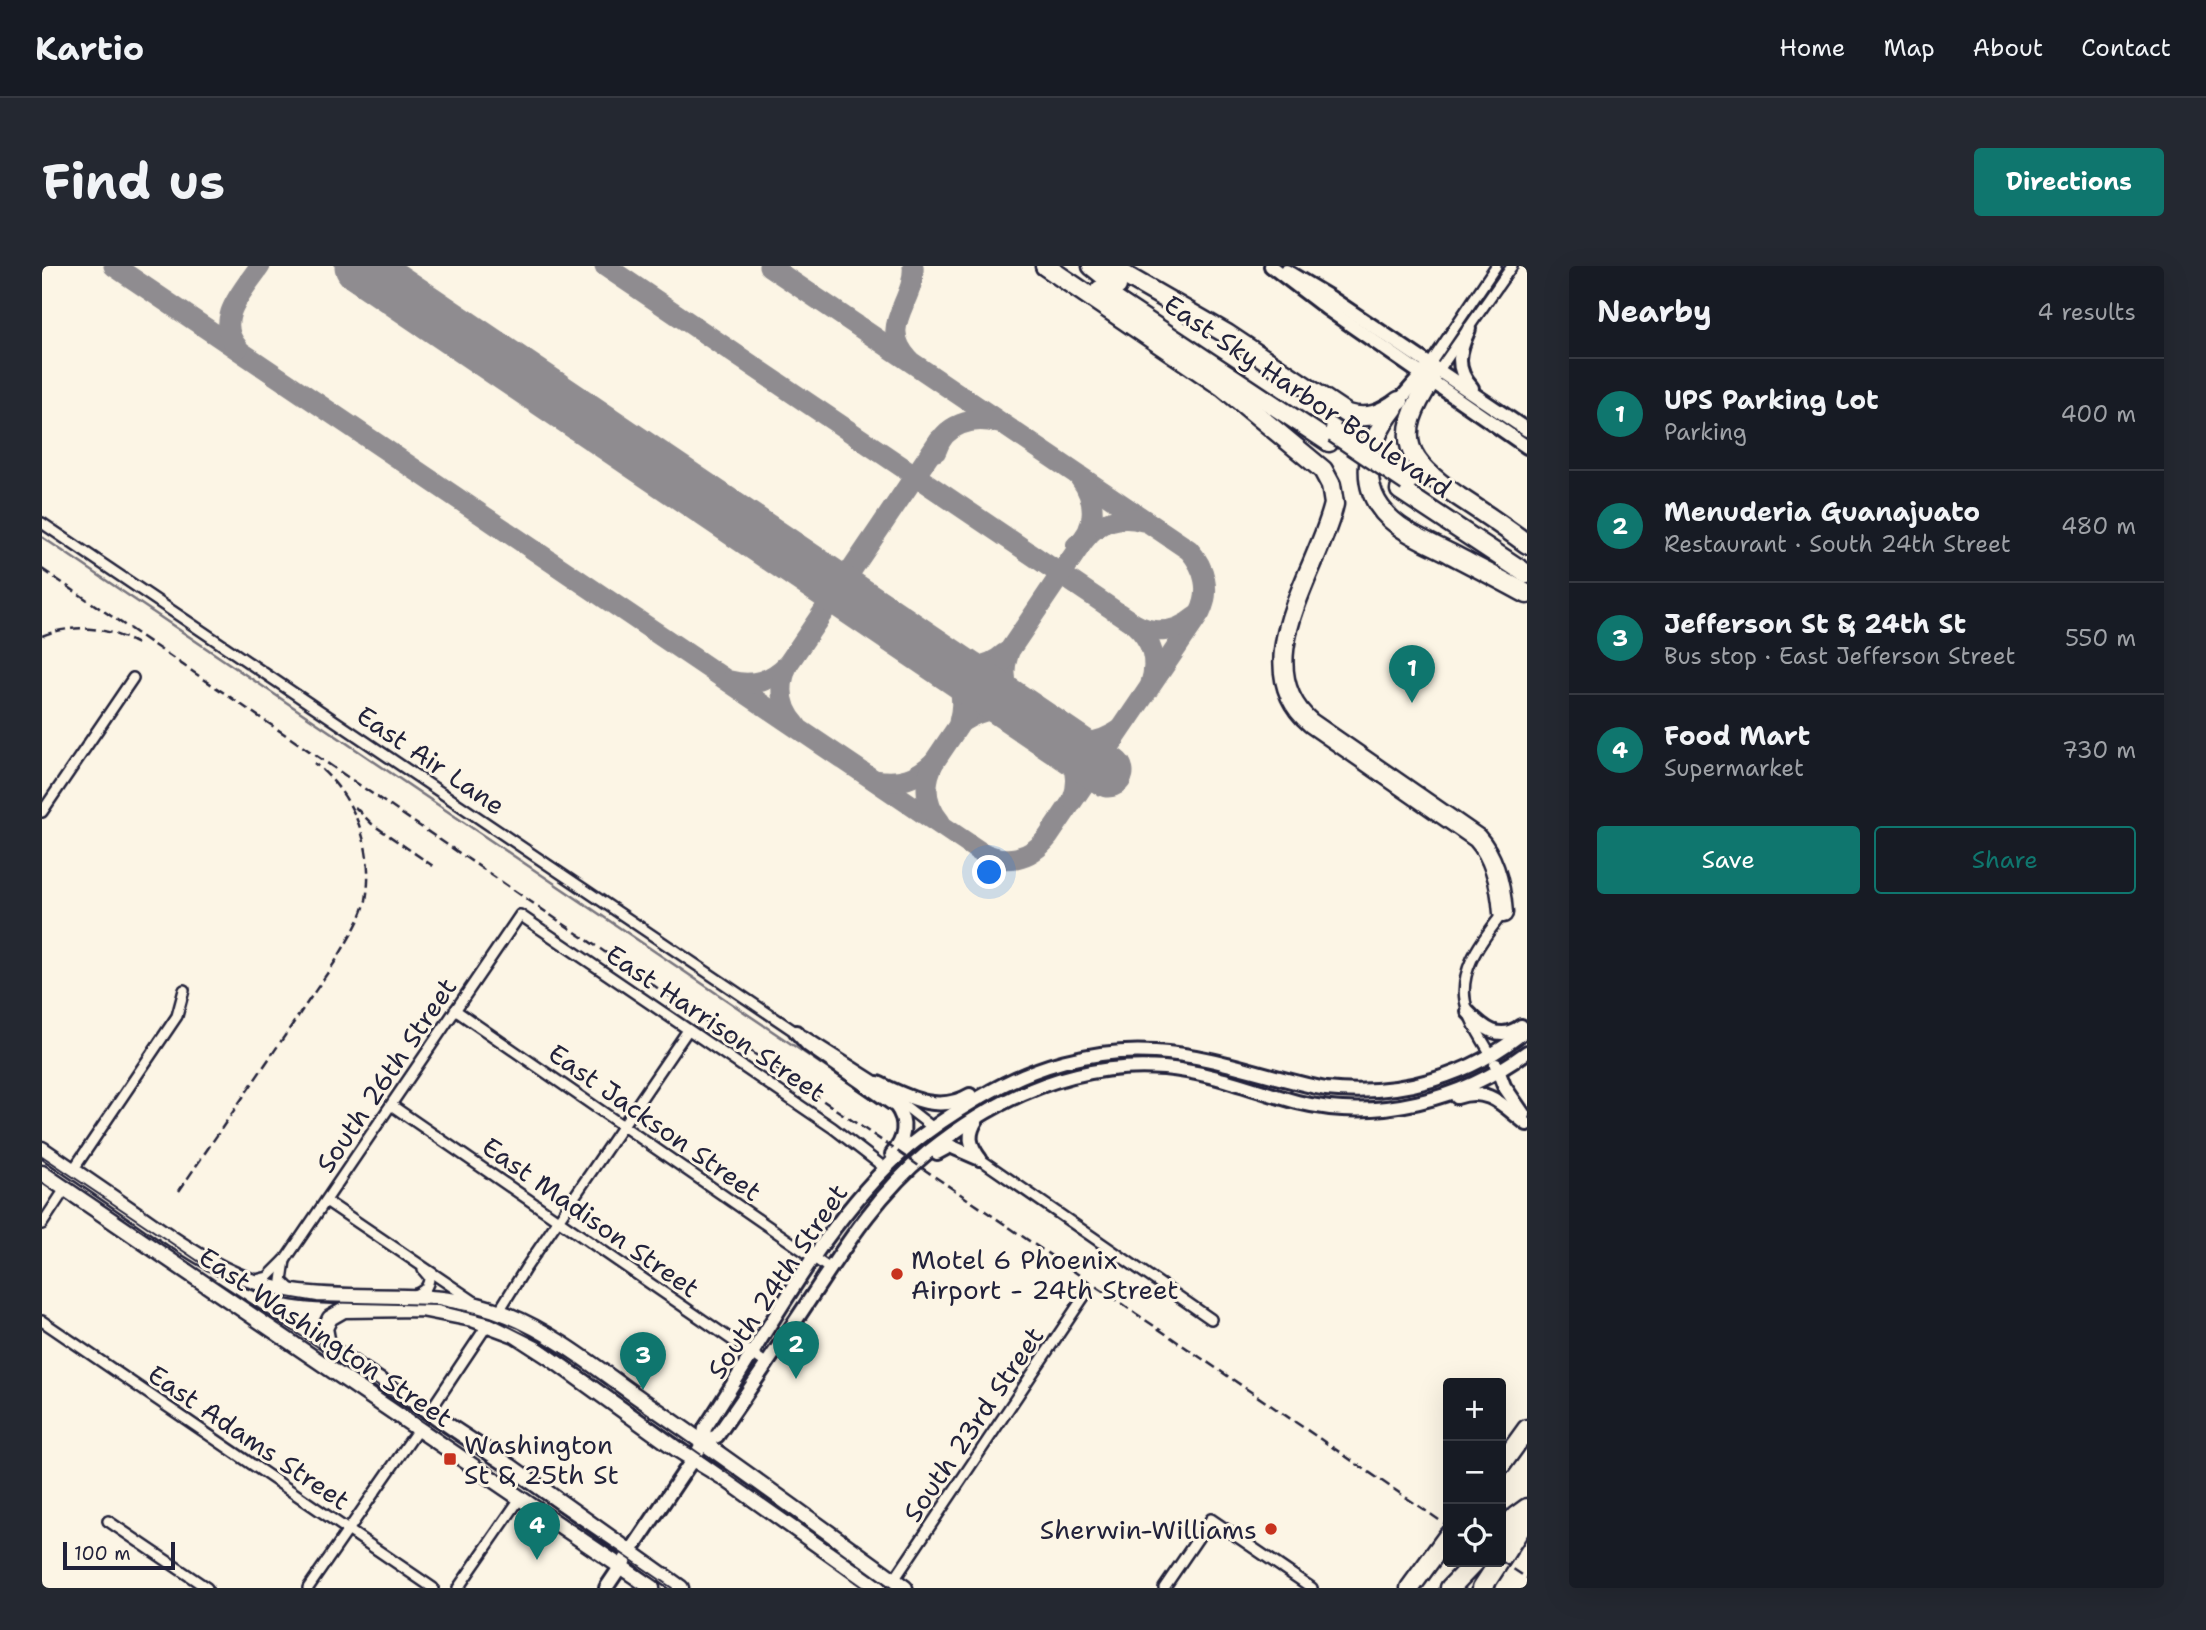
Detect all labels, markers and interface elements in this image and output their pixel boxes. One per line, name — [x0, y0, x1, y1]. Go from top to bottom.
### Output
text: Kartio — [35, 26, 144, 71]
text: Home — [1779, 32, 1845, 64]
text: Map — [1883, 32, 1935, 64]
text: About — [1973, 32, 2043, 64]
text: Contact — [2081, 32, 2171, 64]
button: Directions — [1974, 148, 2164, 216]
text: Find us — [42, 149, 225, 215]
street label: East Sky Harbor Boulevard — [1157, 286, 1459, 506]
text: Nearby — [1597, 291, 1712, 332]
text: 4 results — [2037, 297, 2136, 327]
text: UPS Parking Lot — [1664, 382, 1879, 417]
text: 1 — [1615, 399, 1625, 429]
text: 400 m — [2060, 399, 2136, 429]
text: Parking — [1664, 417, 1747, 447]
text: Menuderia Guanajuato — [1664, 494, 1980, 529]
text: 2 — [1612, 511, 1628, 541]
text: 480 m — [2061, 511, 2136, 541]
text: Restaurant · South 24th Street — [1664, 529, 2011, 559]
text: Jefferson St & 24th St — [1664, 606, 1966, 641]
text: 3 — [1612, 623, 1628, 653]
text: 550 m — [2065, 623, 2136, 653]
text: Bus stop · East Jefferson Street — [1664, 641, 2016, 671]
pin: 1 — [1389, 645, 1435, 703]
street label: East Air Lane — [350, 697, 512, 823]
text: Food Mart — [1664, 718, 1810, 753]
text: 4 — [1612, 735, 1628, 765]
text: 730 m — [2062, 735, 2136, 765]
text: Supermarket — [1664, 753, 1804, 783]
button: Save — [1597, 826, 1860, 894]
button: Share — [1874, 826, 2136, 894]
your location — [972, 855, 1006, 889]
street label: East Harrison Street — [599, 936, 833, 1110]
street label: South 26th Street — [308, 971, 464, 1179]
street label: East Jackson Street — [542, 1035, 768, 1209]
street label: East Madison Street — [475, 1129, 707, 1305]
street label: South 24th Street — [700, 1178, 854, 1384]
street label: East Washington Street — [192, 1239, 460, 1435]
place label: Motel 6 Phoenix Airport - 24th Street — [911, 1242, 1179, 1307]
marker: Motel 6 Phoenix Airport - 24th Street — [889, 1266, 905, 1282]
street label: South 23rd Street — [895, 1320, 1051, 1528]
pin: 2 — [773, 1321, 819, 1379]
pin: 3 — [620, 1332, 666, 1390]
street label: East Adams Street — [141, 1356, 357, 1518]
map controls — [1443, 1378, 1506, 1567]
button: + — [1443, 1378, 1506, 1441]
place label: Washington St & 25th St — [464, 1427, 619, 1492]
button: − — [1443, 1441, 1506, 1504]
marker: Washington St & 25th St — [442, 1451, 458, 1467]
pin: 4 — [514, 1502, 560, 1560]
button: locate — [1443, 1504, 1506, 1567]
place label: Sherwin-Williams — [1040, 1512, 1257, 1547]
marker: Sherwin-Williams — [1263, 1521, 1279, 1537]
scale bar — [63, 1539, 175, 1571]
text: 100 m — [74, 1541, 131, 1566]

